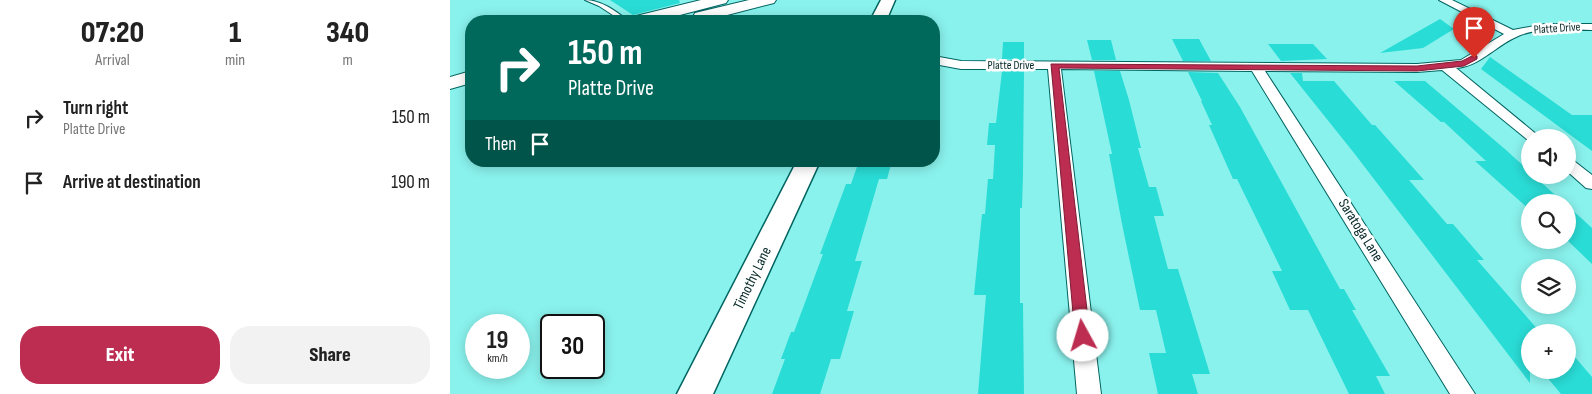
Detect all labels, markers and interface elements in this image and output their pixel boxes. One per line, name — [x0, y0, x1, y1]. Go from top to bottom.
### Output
pin — [1453, 7, 1495, 58]
icon: arrive — [1460, 14, 1488, 42]
text: 07:20 — [81, 15, 144, 51]
text: 1 — [229, 15, 241, 51]
text: 340 — [326, 15, 369, 51]
street label: Platte Drive — [1533, 19, 1581, 38]
text: 150 m — [568, 32, 642, 75]
icon: right — [485, 35, 550, 100]
text: Arrival — [95, 51, 130, 70]
text: min — [225, 51, 245, 70]
text: m — [342, 51, 353, 70]
street label: Platte Drive — [988, 58, 1035, 73]
text: Platte Drive — [568, 75, 654, 102]
text: Turn right — [63, 97, 128, 120]
icon: right — [20, 104, 48, 132]
text: 150 m — [392, 106, 430, 129]
text: Platte Drive — [63, 120, 125, 139]
map controls — [1521, 129, 1576, 379]
button: sound — [1521, 129, 1576, 184]
icon: arrive — [526, 130, 554, 158]
text: Then — [485, 133, 516, 156]
icon: arrive — [20, 169, 48, 197]
text: Arrive at destination — [63, 171, 201, 194]
text: 190 m — [391, 171, 430, 194]
button: search — [1521, 194, 1576, 249]
street label: Saratoga Lane — [1334, 195, 1387, 265]
street label: Timothy Lane — [729, 244, 776, 313]
button: layers — [1521, 259, 1576, 314]
position arrow — [1056, 309, 1108, 361]
speed limit sign: 30 — [540, 314, 605, 379]
button: + — [1521, 324, 1576, 379]
text: 19 — [487, 325, 508, 356]
button: Exit — [20, 326, 220, 384]
button: Share — [230, 326, 430, 384]
text: km/h — [487, 351, 508, 366]

